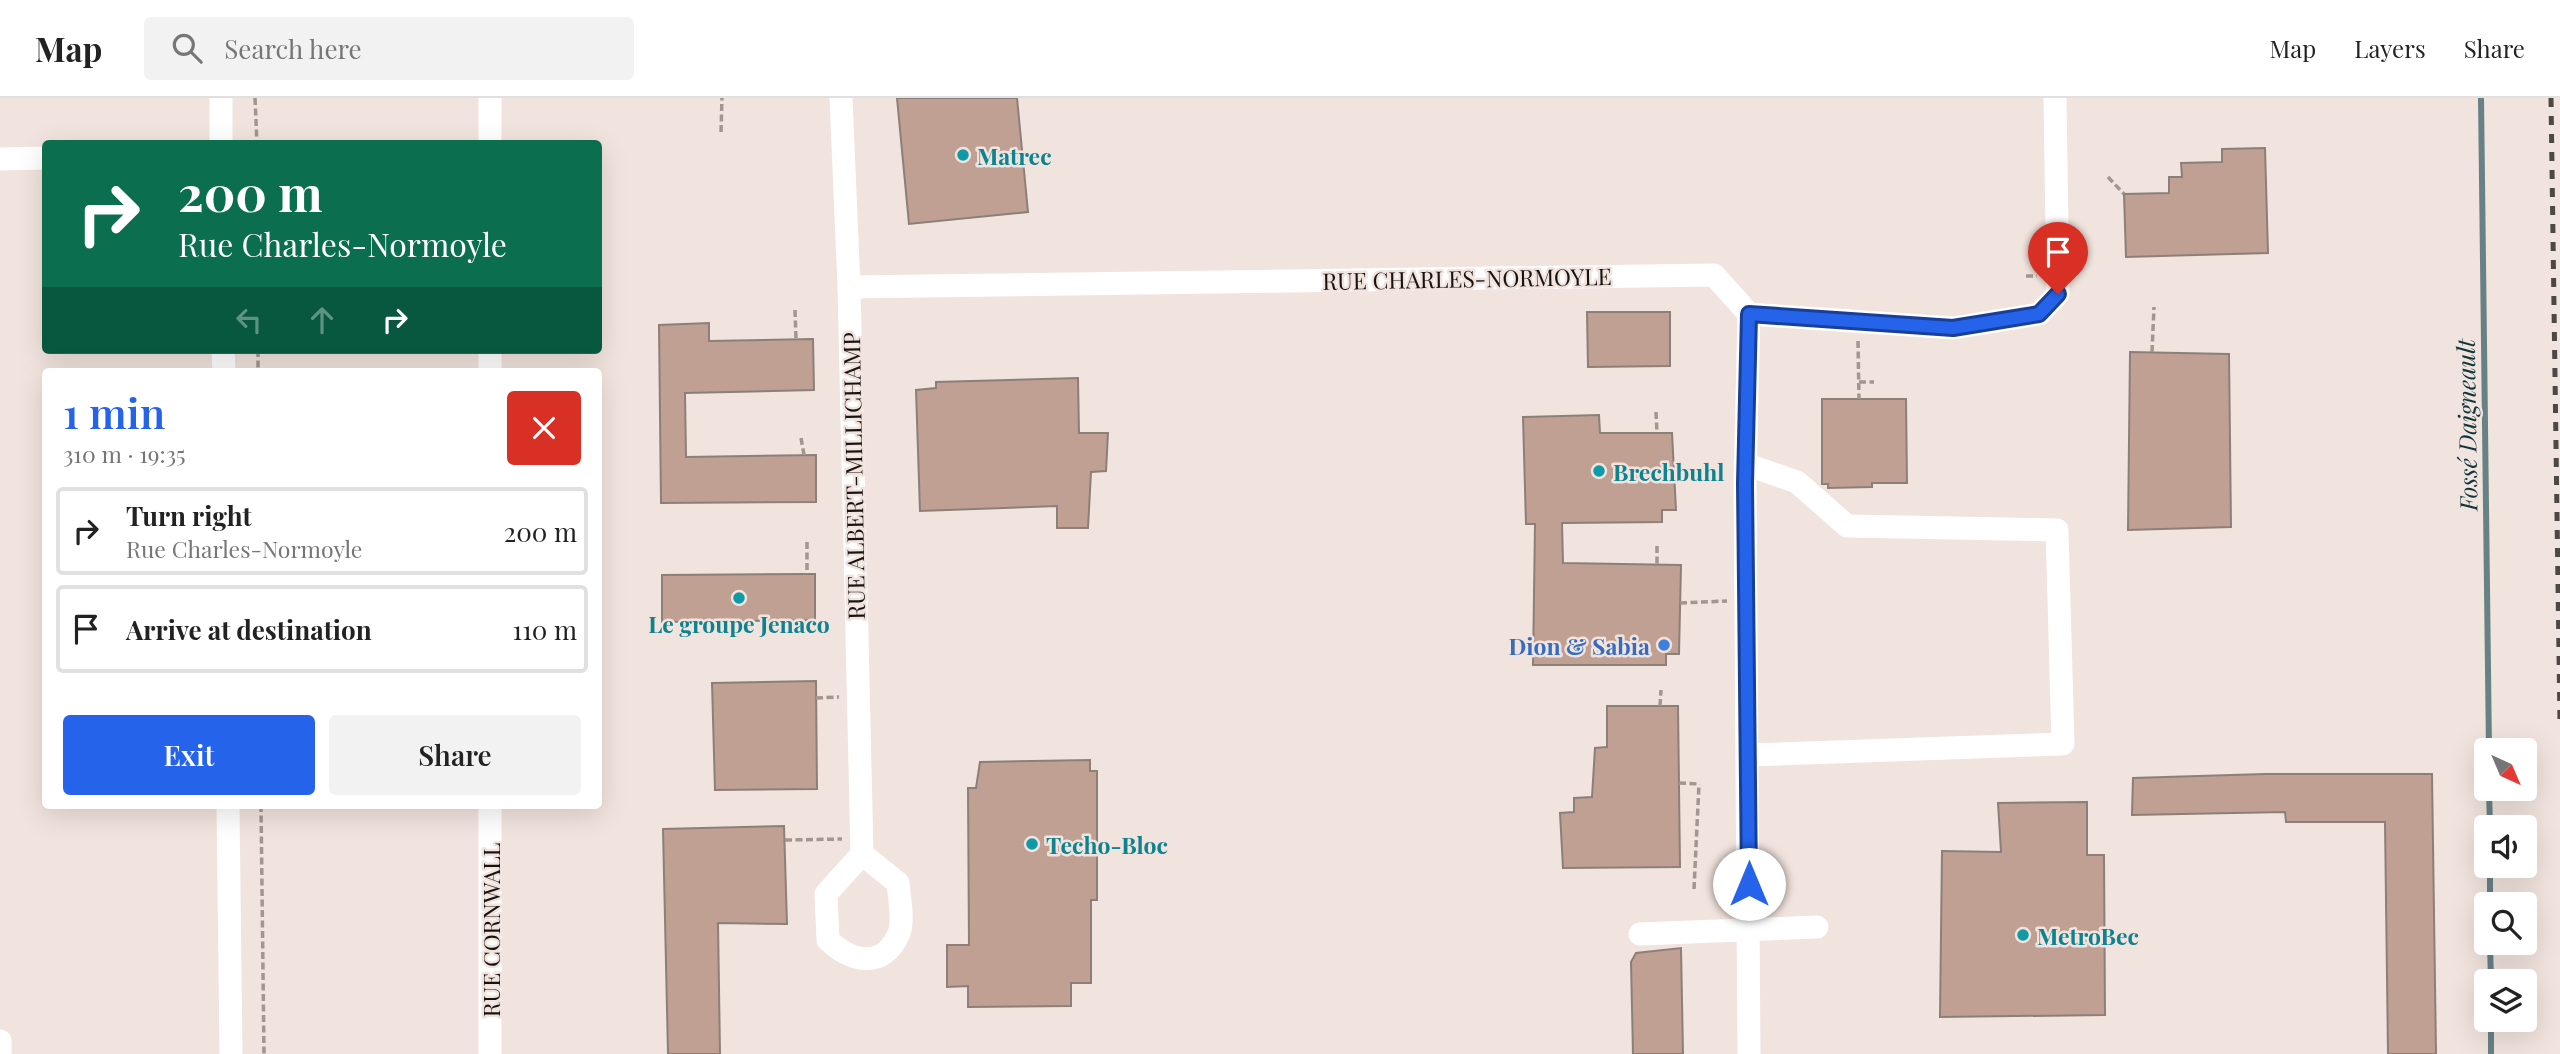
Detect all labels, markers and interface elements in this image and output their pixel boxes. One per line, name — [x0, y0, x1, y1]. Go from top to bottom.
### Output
search box — [144, 17, 634, 80]
text: Map — [35, 26, 102, 70]
icon: search — [168, 29, 206, 67]
text: Search here — [224, 31, 362, 66]
text: Map — [2270, 32, 2316, 64]
text: Layers — [2354, 32, 2426, 64]
text: Share — [2464, 32, 2525, 64]
place label: Matrec — [977, 140, 1052, 171]
marker: Matrec — [955, 147, 971, 163]
text: 200 m — [178, 159, 323, 224]
icon: right — [63, 168, 154, 259]
text: Rue Charles-Normoyle — [178, 222, 507, 265]
pin — [2028, 222, 2088, 294]
icon: arrive — [2039, 233, 2077, 271]
street label: RUE CHARLES-NORMOYLE — [1322, 260, 1612, 296]
icon: left — [230, 301, 268, 339]
icon: ahead — [303, 301, 341, 339]
icon: right — [376, 301, 414, 339]
street label: RUE ALBERT-MILLICHAMP — [835, 332, 871, 620]
water label: Fossé Daigneault — [2448, 338, 2484, 512]
text: 1 min — [63, 384, 165, 440]
button: close — [507, 391, 581, 465]
text: 310 m · 19:35 — [63, 438, 186, 469]
place label: Brechbuhl — [1613, 456, 1724, 487]
marker: Brechbuhl — [1591, 463, 1607, 479]
text: Turn right — [126, 498, 252, 533]
icon: right — [67, 512, 105, 550]
text: 200 m — [504, 514, 577, 549]
text: Rue Charles-Normoyle — [126, 533, 362, 564]
marker: Le groupe Jenaco — [731, 590, 747, 606]
place label: Le groupe Jenaco — [648, 608, 830, 639]
icon: arrive — [67, 610, 105, 648]
text: Arrive at destination — [126, 612, 372, 647]
text: 110 m — [513, 612, 577, 647]
place label: Dion & Sabia — [1508, 630, 1650, 661]
marker: Dion & Sabia — [1656, 637, 1672, 653]
button: Exit — [63, 715, 315, 795]
button: Share — [329, 715, 581, 795]
north arrow — [2474, 738, 2538, 802]
map controls — [2474, 738, 2537, 1032]
button: sound — [2474, 815, 2537, 878]
place label: Techo-Bloc — [1046, 829, 1168, 860]
marker: Techo-Bloc — [1024, 836, 1040, 852]
street label: RUE CORNWALL — [475, 843, 506, 1017]
position arrow — [1712, 847, 1786, 921]
button: search — [2474, 892, 2537, 955]
place label: MetroBec — [2037, 920, 2139, 951]
marker: MetroBec — [2015, 927, 2031, 943]
button: layers — [2474, 969, 2537, 1032]

